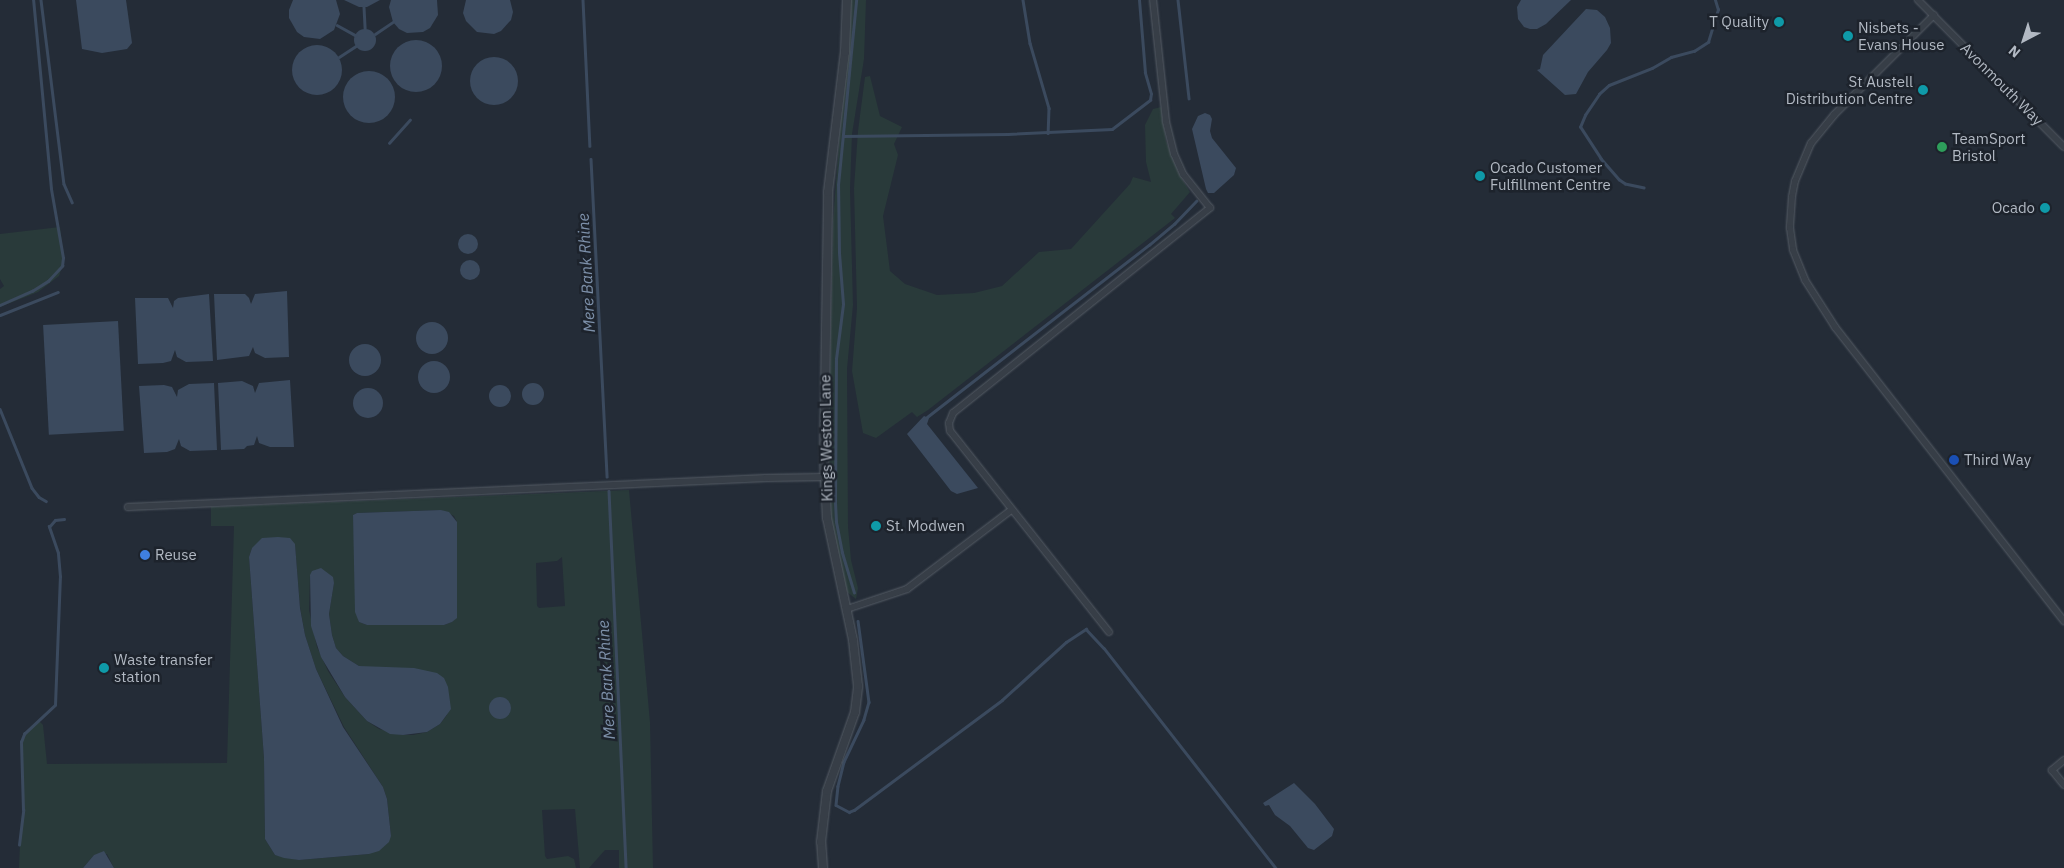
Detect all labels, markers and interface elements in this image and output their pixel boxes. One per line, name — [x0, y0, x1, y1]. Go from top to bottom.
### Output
place label: T Quality — [1709, 13, 1769, 31]
north arrow — [1999, 15, 2049, 65]
marker: T Quality — [1773, 16, 1785, 28]
place label: Nisbets - Evans House — [1858, 18, 1944, 53]
marker: Nisbets - Evans House — [1842, 30, 1854, 42]
street label: Avonmouth Way — [1957, 39, 2047, 129]
text: N — [2005, 41, 2024, 62]
place label: St Austell Distribution Centre — [1786, 72, 1913, 107]
marker: St Austell Distribution Centre — [1917, 84, 1929, 96]
place label: TeamSport Bristol — [1952, 129, 2026, 164]
marker: TeamSport Bristol — [1936, 141, 1948, 153]
place label: Ocado Customer Fulfillment Centre — [1490, 158, 1611, 193]
marker: Ocado Customer Fulfillment Centre — [1474, 170, 1486, 182]
place label: Ocado — [1992, 199, 2035, 217]
marker: Ocado — [2039, 202, 2051, 214]
water label: Mere Bank Rhine — [573, 213, 599, 333]
street label: Kings Weston Lane — [816, 374, 836, 502]
place label: Third Way — [1964, 451, 2031, 469]
marker: Third Way — [1948, 454, 1960, 466]
place label: St. Modwen — [886, 517, 965, 535]
marker: St. Modwen — [870, 520, 882, 532]
place label: Reuse — [155, 546, 197, 564]
marker: Reuse — [139, 549, 151, 561]
water label: Mere Bank Rhine — [593, 620, 619, 740]
place label: Waste transfer station — [114, 650, 212, 685]
marker: Waste transfer station — [98, 662, 110, 674]

